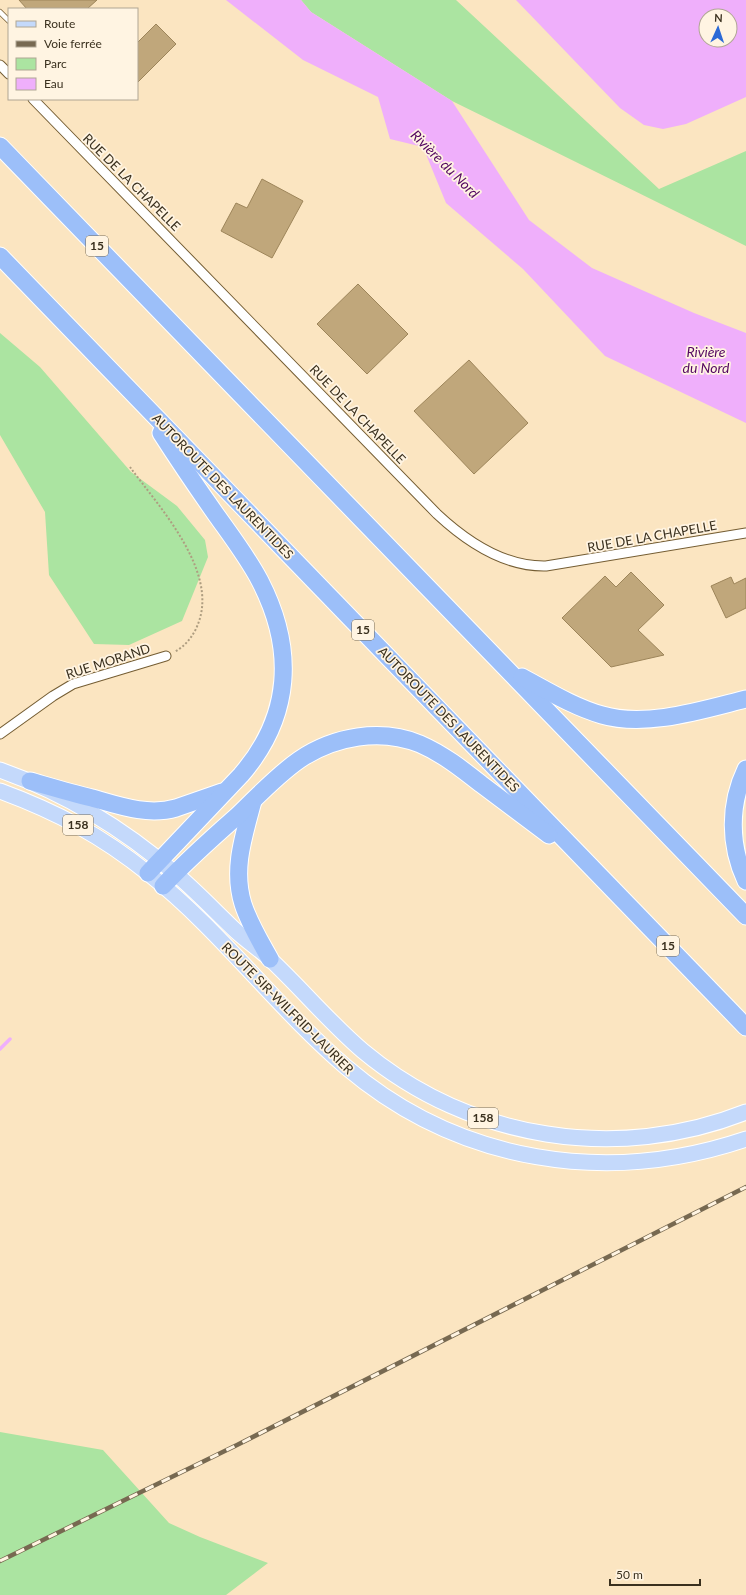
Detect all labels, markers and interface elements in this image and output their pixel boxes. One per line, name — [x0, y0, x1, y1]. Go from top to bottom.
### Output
legend — [8, 8, 138, 100]
north arrow — [698, 8, 738, 48]
text: N — [714, 11, 723, 24]
text: Route — [44, 16, 75, 31]
text: Voie ferrée — [44, 36, 102, 51]
text: Parc — [44, 56, 67, 71]
text: Eau — [44, 76, 64, 91]
water label: Rivière du Nord — [408, 126, 483, 202]
street label: RUE DE LA CHAPELLE — [80, 130, 184, 234]
road number: 15 — [86, 236, 108, 256]
water label: Rivière du Nord — [682, 343, 730, 376]
street label: RUE DE LA CHAPELLE — [307, 361, 409, 467]
street label: AUTOROUTE DES LAURENTIDES — [149, 410, 297, 562]
street label: RUE DE LA CHAPELLE — [586, 517, 718, 555]
road number: 15 — [352, 620, 374, 640]
street label: RUE MORAND — [64, 640, 152, 682]
street label: AUTOROUTE DES LAURENTIDES — [375, 643, 523, 795]
road number: 158 — [63, 815, 93, 835]
road number: 15 — [657, 936, 679, 956]
street label: ROUTE SIR-WILFRID-LAURIER — [219, 939, 358, 1078]
road number: 158 — [468, 1108, 498, 1128]
scale bar — [610, 1561, 700, 1587]
text: 50 m — [616, 1567, 643, 1582]

